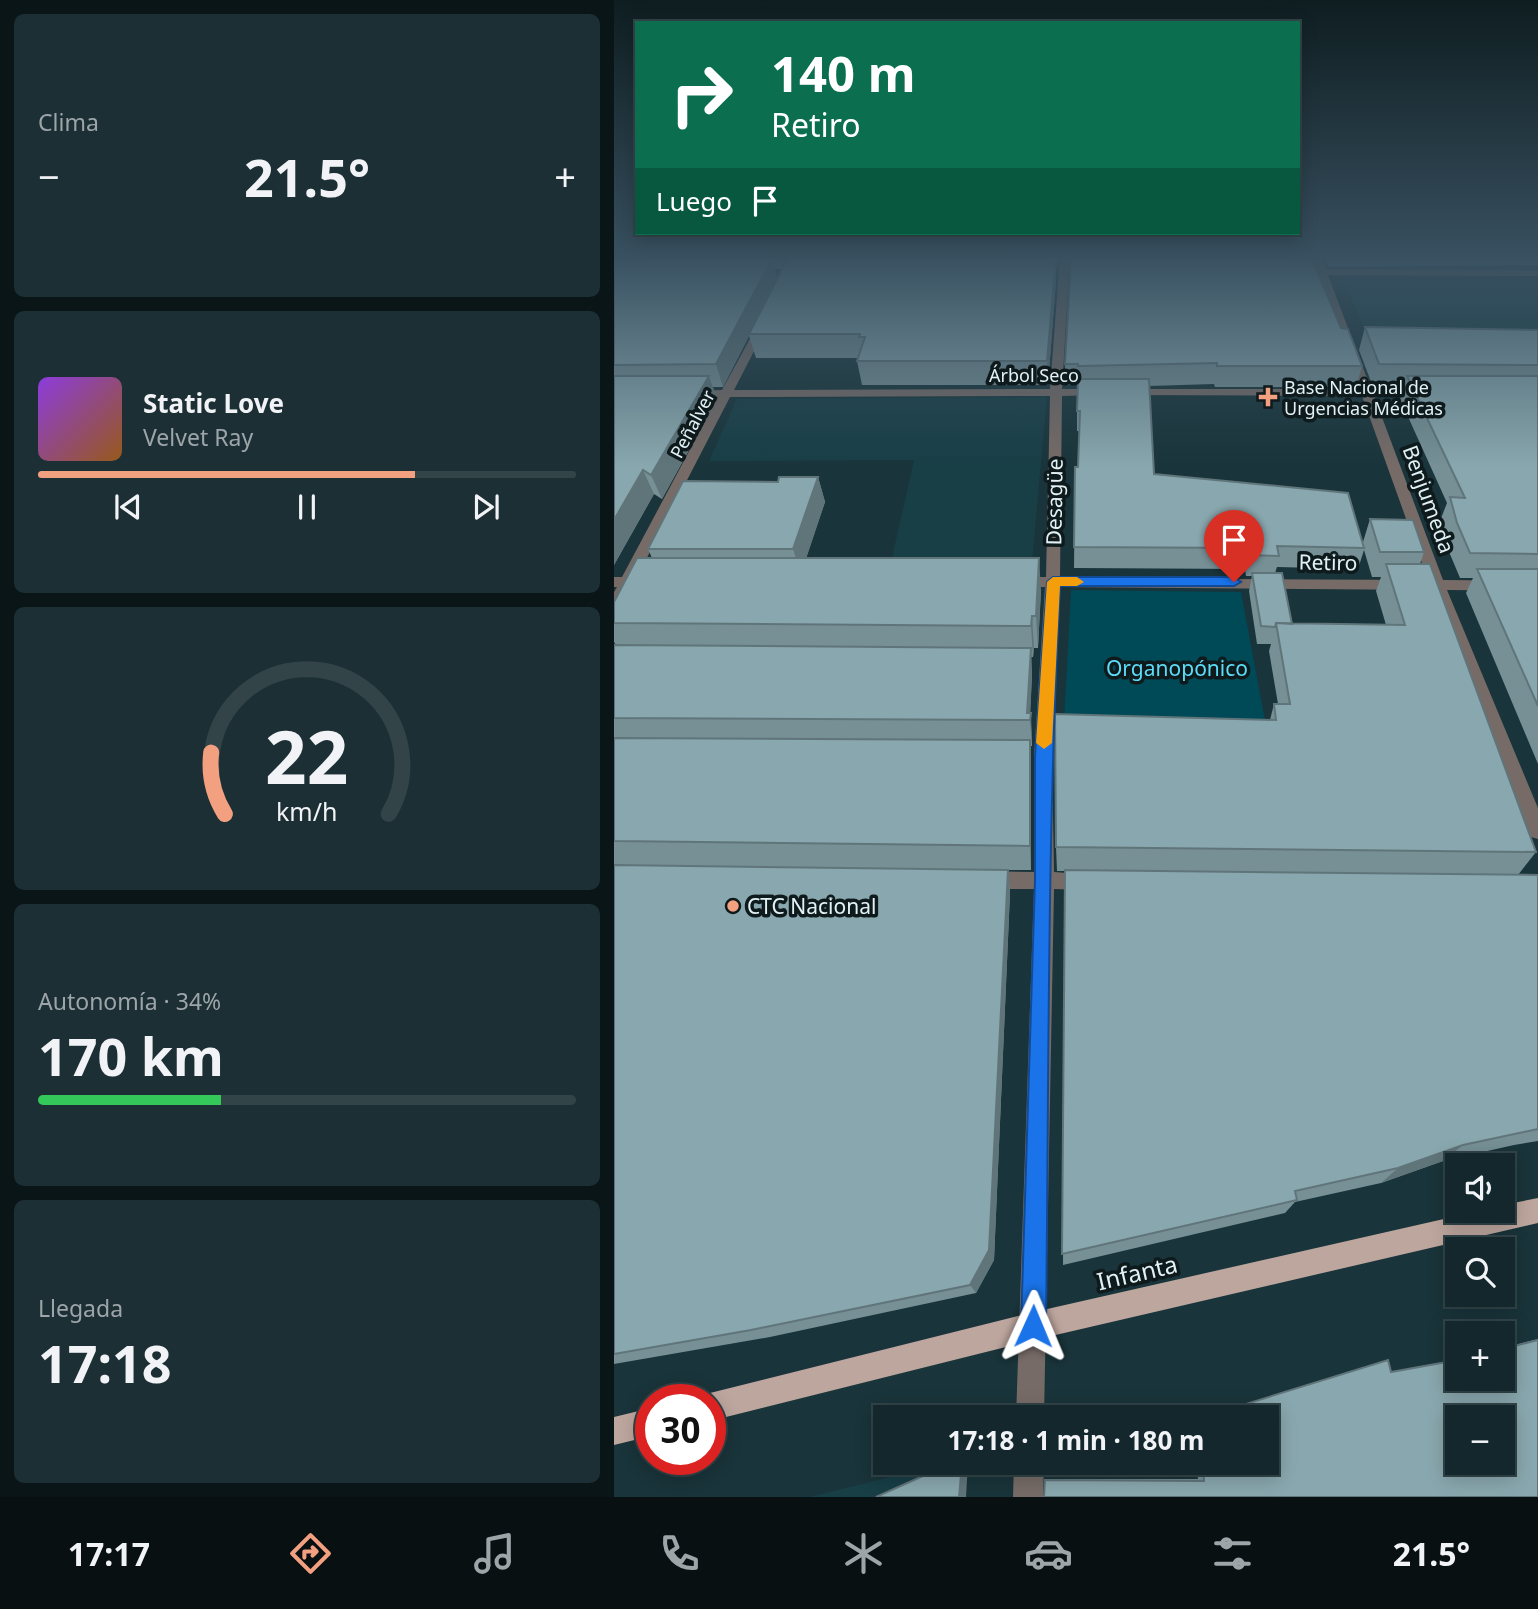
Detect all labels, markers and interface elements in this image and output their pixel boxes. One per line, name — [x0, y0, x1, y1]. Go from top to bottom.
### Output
text: 140 m — [771, 40, 916, 106]
icon: right — [656, 49, 747, 140]
text: Retiro — [771, 103, 861, 146]
text: Clima — [38, 106, 99, 138]
text: 21.5° — [244, 141, 370, 212]
text: − — [38, 150, 60, 202]
text: + — [554, 150, 576, 202]
icon: arrive — [746, 182, 784, 220]
text: Luego — [656, 183, 732, 219]
street label: Árbol Seco — [989, 363, 1079, 387]
place label: Base Nacional de Urgencias Médicas — [1284, 375, 1443, 420]
text: Static Love — [143, 385, 284, 421]
street label: Peñalver — [664, 385, 720, 462]
marker: Base Nacional de Urgencias Médicas — [1258, 387, 1278, 407]
text: Velvet Ray — [143, 421, 253, 453]
street label: Benjumeda — [1397, 441, 1461, 557]
street label: Desagüe — [1039, 458, 1069, 546]
icon: previous — [109, 488, 147, 526]
icon: pause — [288, 488, 326, 526]
icon: next — [467, 488, 505, 526]
pin — [1204, 510, 1264, 582]
icon: arrive — [1215, 521, 1253, 559]
street label: Retiro — [1298, 547, 1358, 577]
park label: Organopónico — [1106, 654, 1248, 682]
text: 22 — [265, 707, 349, 806]
text: km/h — [276, 794, 338, 828]
place label: CTC Nacional — [747, 892, 876, 920]
marker: CTC Nacional — [725, 898, 741, 914]
text: Autonomía · 34% — [38, 985, 221, 1017]
text: 170 km — [38, 1020, 224, 1091]
map controls — [1445, 1153, 1515, 1475]
button: sound — [1445, 1153, 1515, 1223]
button: search — [1445, 1237, 1515, 1307]
street label: Infanta — [1094, 1247, 1180, 1297]
position arrow — [996, 1289, 1070, 1363]
text: Llegada — [38, 1292, 123, 1324]
button: + — [1445, 1321, 1515, 1391]
text: 17:18 — [38, 1327, 172, 1398]
speed limit sign: 30 — [635, 1384, 726, 1475]
button: − — [1445, 1405, 1515, 1475]
text: 17:18 · 1 min · 180 m — [948, 1422, 1204, 1458]
icon: directions — [286, 1529, 335, 1578]
icon: music — [470, 1529, 519, 1578]
icon: phone — [655, 1529, 704, 1578]
icon: climate — [839, 1529, 888, 1578]
icon: car — [1024, 1529, 1073, 1578]
icon: filters — [1208, 1529, 1257, 1578]
text: 17:17 — [68, 1532, 150, 1575]
text: 21.5° — [1393, 1532, 1470, 1575]

